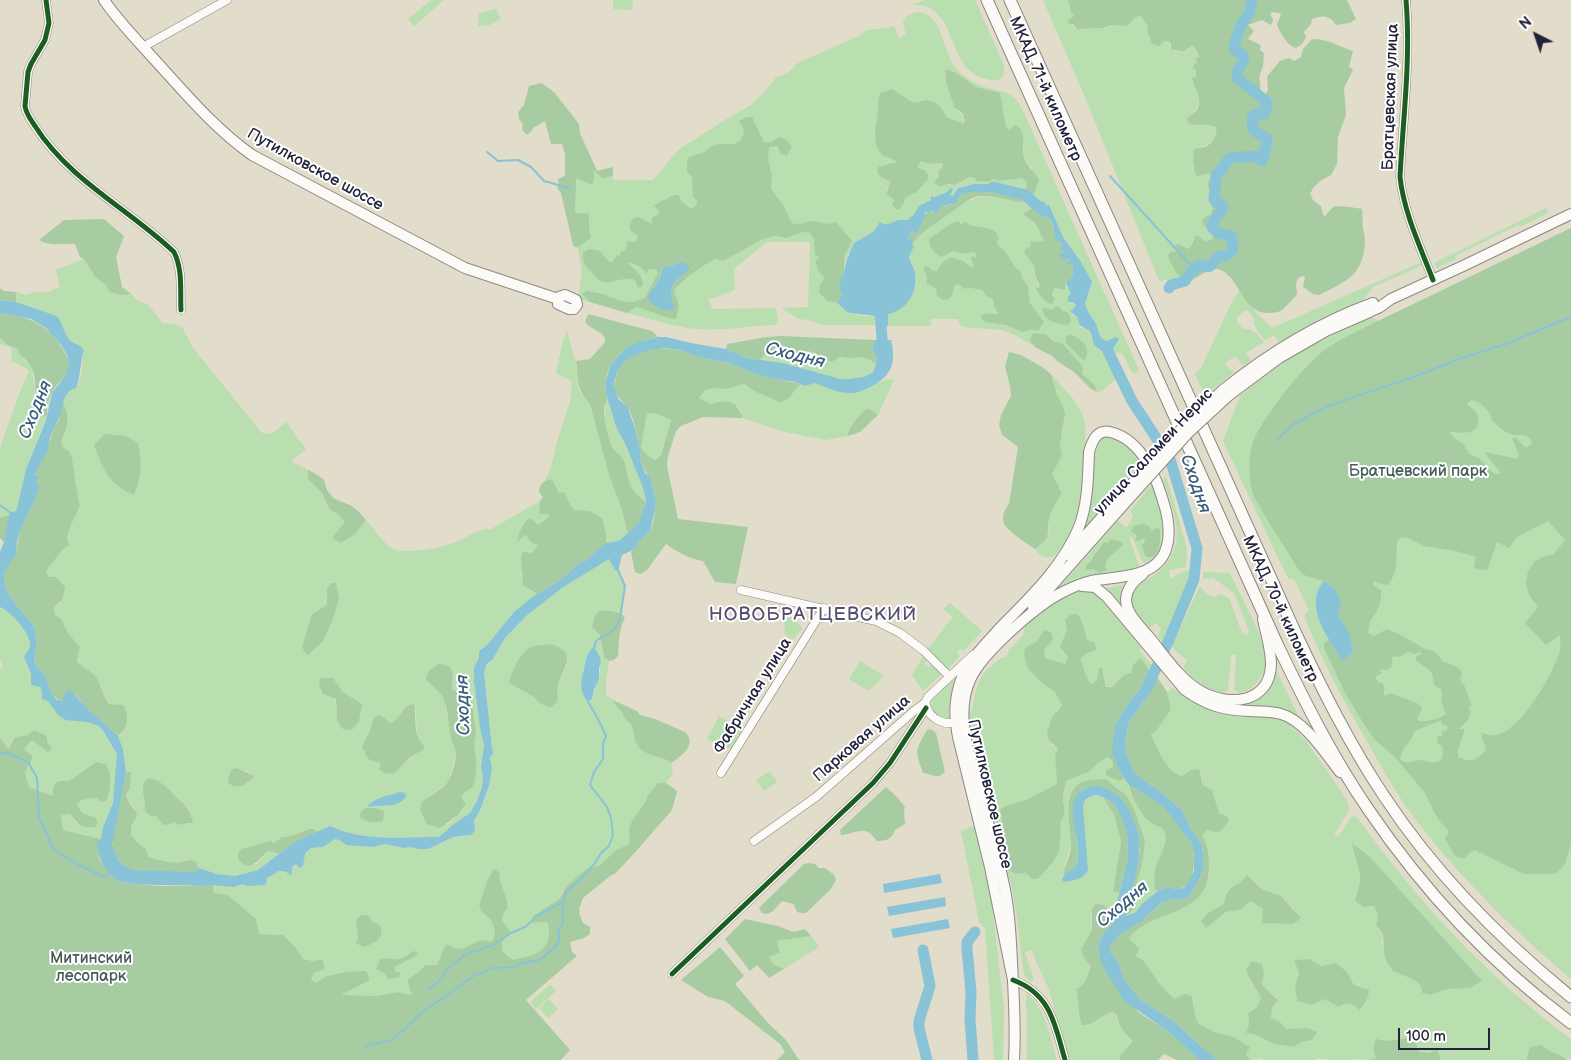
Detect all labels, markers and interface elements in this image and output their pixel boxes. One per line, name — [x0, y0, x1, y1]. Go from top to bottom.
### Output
north arrow — [1511, 10, 1561, 60]
text: N — [1516, 13, 1535, 33]
street label: МКАД, 71-й километр — [1004, 14, 1086, 164]
street label: Братцевская улица — [1379, 23, 1403, 171]
street label: Путилковское шоссе — [244, 125, 386, 215]
water label: Сходня — [763, 338, 827, 374]
water label: Сходня — [15, 378, 57, 442]
street label: улица Саломеи Нерис — [1091, 385, 1217, 519]
water label: Сходня — [1175, 452, 1215, 516]
park label: Братцевский парк — [1349, 462, 1487, 482]
street label: МКАД, 70-й километр — [1238, 533, 1322, 685]
district label: НОВОБРАТЦЕВСКИЙ — [707, 604, 919, 626]
street label: Фабричная улица — [710, 635, 796, 757]
water label: Сходня — [452, 674, 476, 736]
street label: Парковая улица — [810, 692, 914, 786]
street label: Путилковское шоссе — [962, 717, 1016, 871]
water label: Сходня — [1093, 877, 1153, 933]
park label: Митинский лесопарк — [50, 949, 132, 987]
scale bar — [1401, 1018, 1494, 1050]
text: 100 m — [1406, 1027, 1446, 1046]

